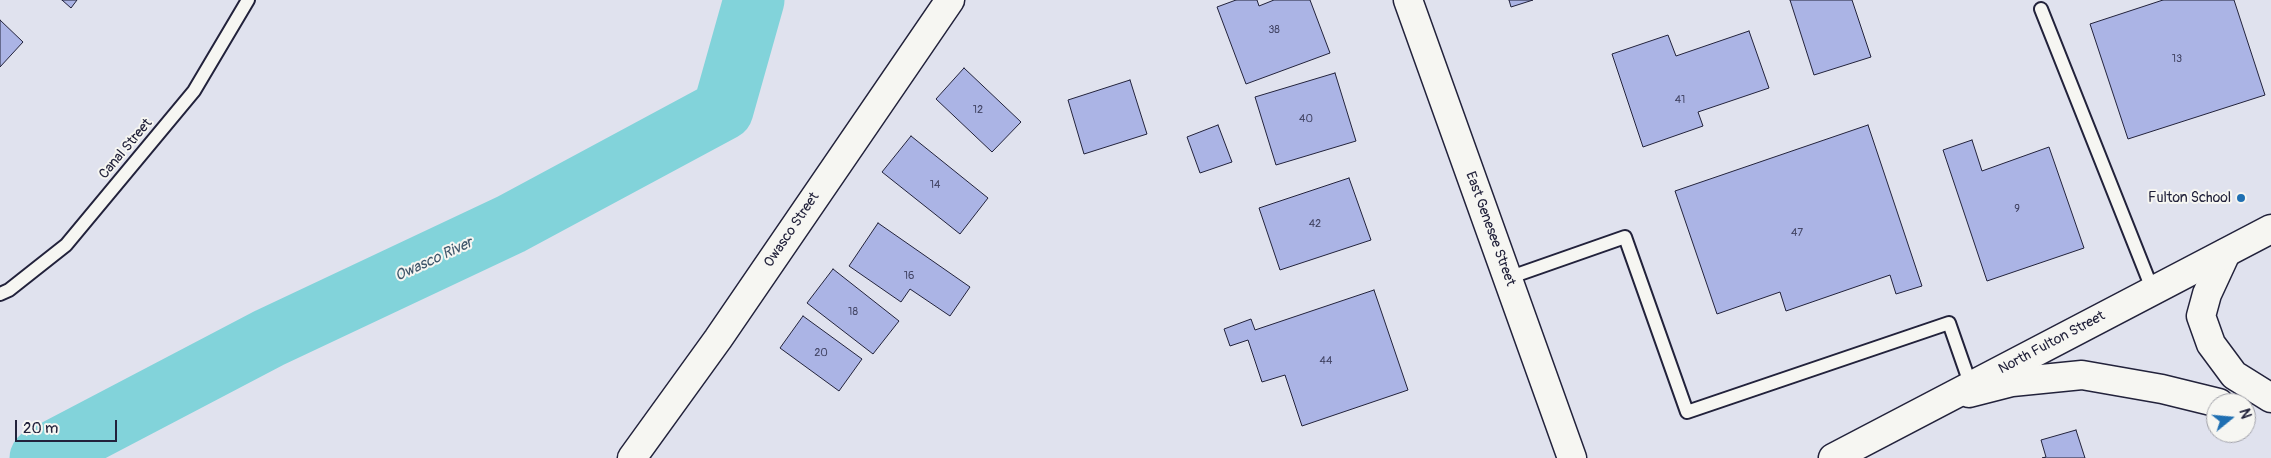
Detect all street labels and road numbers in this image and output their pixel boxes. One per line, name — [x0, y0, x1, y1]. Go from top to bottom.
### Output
street label: Canal Street — [96, 115, 156, 183]
street label: East Genesee Street — [1461, 169, 1519, 289]
street label: Owasco Street — [761, 189, 823, 271]
street label: North Fulton Street — [1996, 308, 2108, 378]

